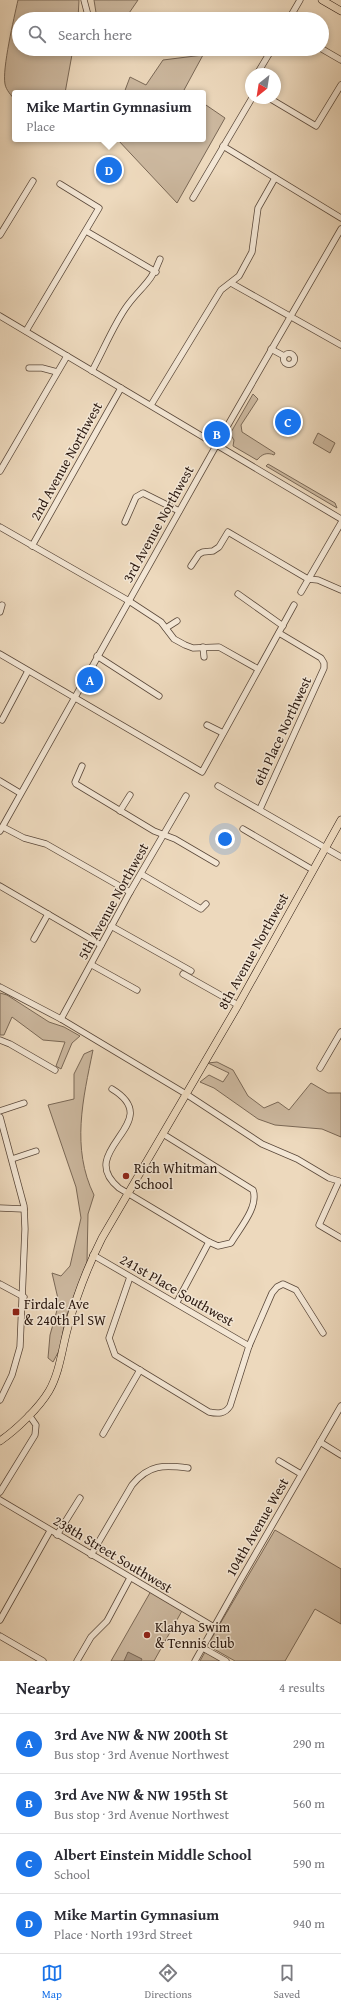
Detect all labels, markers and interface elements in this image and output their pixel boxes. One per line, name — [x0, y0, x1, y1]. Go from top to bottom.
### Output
search box — [12, 12, 329, 56]
icon: search — [26, 23, 48, 45]
text: Search here — [58, 24, 132, 45]
north arrow — [245, 68, 281, 104]
popup — [12, 90, 206, 142]
text: Mike Martin Gymnasium — [26, 96, 192, 117]
text: Place — [26, 117, 55, 136]
pin: D — [96, 155, 122, 185]
street label: 2nd Avenue Northwest — [25, 398, 107, 524]
pin: C — [275, 407, 301, 437]
pin: B — [204, 419, 230, 449]
street label: 3rd Avenue Northwest — [118, 462, 198, 586]
pin: A — [77, 665, 103, 695]
street label: 6th Place Northwest — [248, 673, 316, 789]
your location — [215, 829, 235, 849]
street label: 5th Avenue Northwest — [73, 839, 153, 963]
street label: 8th Avenue Northwest — [213, 889, 293, 1013]
place label: Rich Whitman School — [134, 1158, 218, 1194]
marker: Rich Whitman School — [121, 1171, 131, 1181]
street label: 241st Place Southwest — [116, 1249, 238, 1331]
place label: Firdale Ave & 240th Pl SW — [24, 1294, 106, 1330]
marker: Firdale Ave & 240th Pl SW — [11, 1307, 21, 1317]
street label: 104th Avenue West — [221, 1474, 293, 1580]
street label: 238th Street Southwest — [50, 1510, 176, 1598]
place label: Klahya Swim & Tennis club — [155, 1617, 234, 1653]
marker: Klahya Swim & Tennis club — [142, 1630, 152, 1640]
text: Nearby — [16, 1675, 70, 1700]
text: 4 results — [279, 1678, 325, 1697]
text: 3rd Ave NW & NW 200th St — [54, 1724, 228, 1745]
text: A — [25, 1734, 33, 1753]
text: 290 m — [293, 1734, 325, 1753]
text: Bus stop · 3rd Avenue Northwest — [54, 1745, 229, 1764]
text: 3rd Ave NW & NW 195th St — [54, 1784, 228, 1805]
text: B — [25, 1794, 33, 1813]
text: 560 m — [293, 1794, 325, 1813]
text: Bus stop · 3rd Avenue Northwest — [54, 1805, 229, 1824]
text: Albert Einstein Middle School — [54, 1844, 252, 1865]
text: C — [25, 1854, 33, 1873]
text: 590 m — [293, 1854, 325, 1873]
text: School — [54, 1865, 90, 1884]
text: Mike Martin Gymnasium — [54, 1904, 219, 1925]
text: D — [25, 1914, 33, 1933]
text: 940 m — [293, 1914, 325, 1933]
text: Place · North 193rd Street — [54, 1925, 192, 1944]
tab: Map — [41, 1962, 63, 2002]
tab: Directions — [145, 1962, 192, 2002]
tab: Saved — [273, 1962, 300, 2002]

